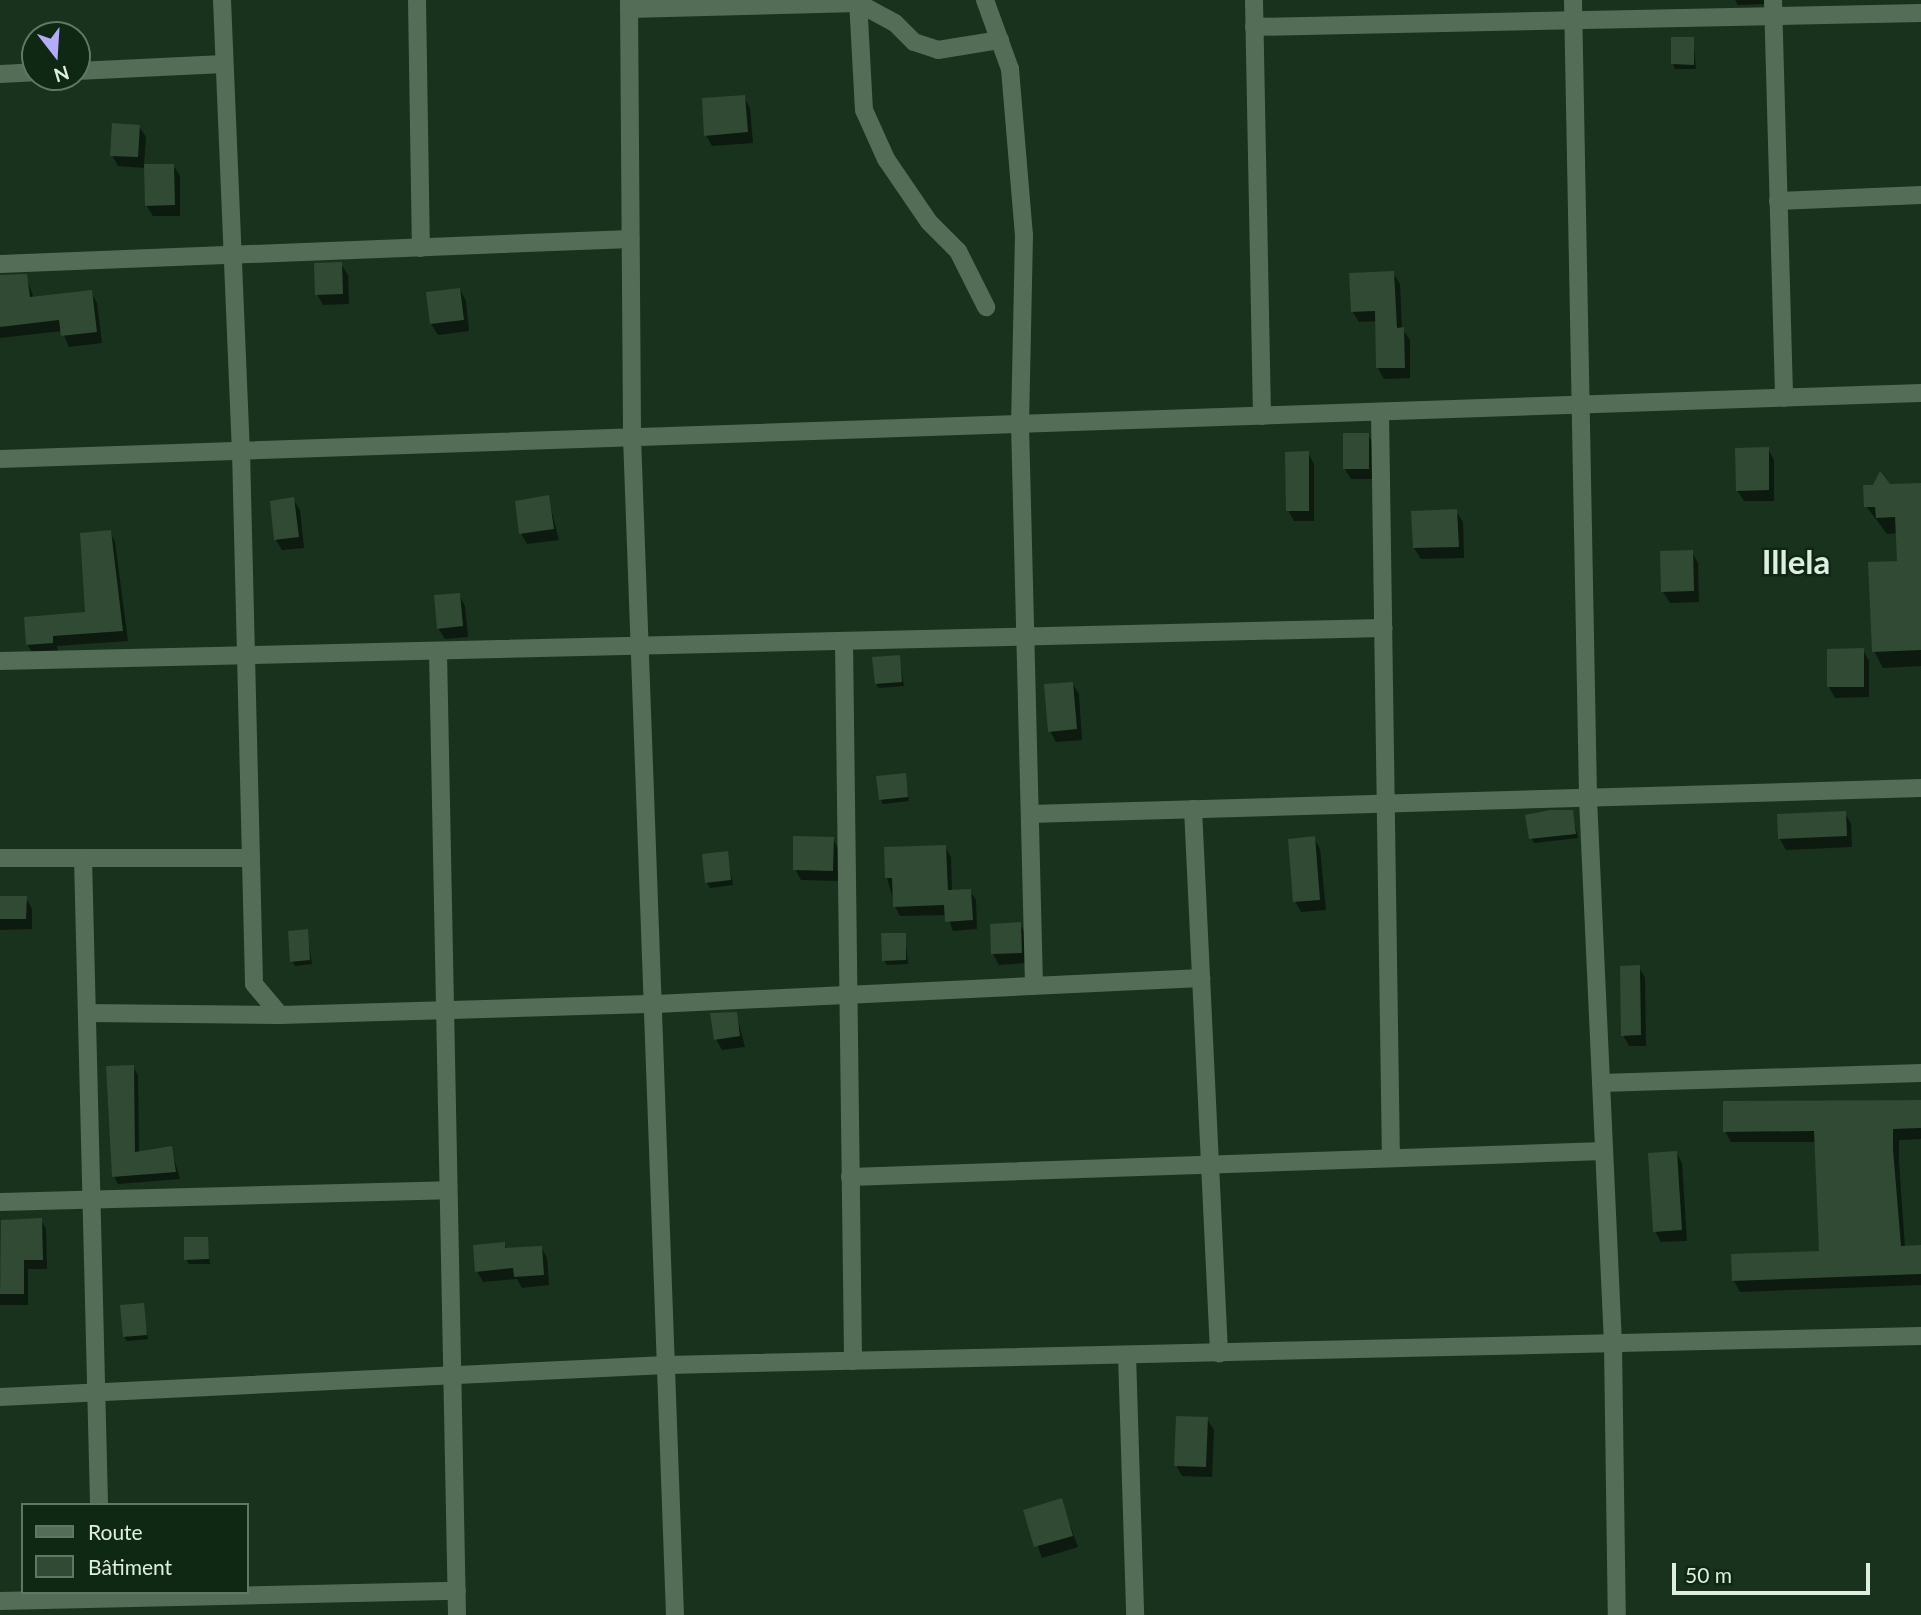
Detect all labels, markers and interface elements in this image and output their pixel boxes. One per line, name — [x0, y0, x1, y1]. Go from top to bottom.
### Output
north arrow — [21, 21, 91, 91]
text: N — [51, 62, 72, 88]
district label: Illela — [1762, 542, 1830, 582]
legend — [21, 1503, 248, 1594]
text: Route — [88, 1519, 143, 1544]
scale bar — [1676, 1548, 1874, 1592]
text: Bâtiment — [88, 1554, 172, 1579]
text: 50 m — [1685, 1562, 1732, 1587]

